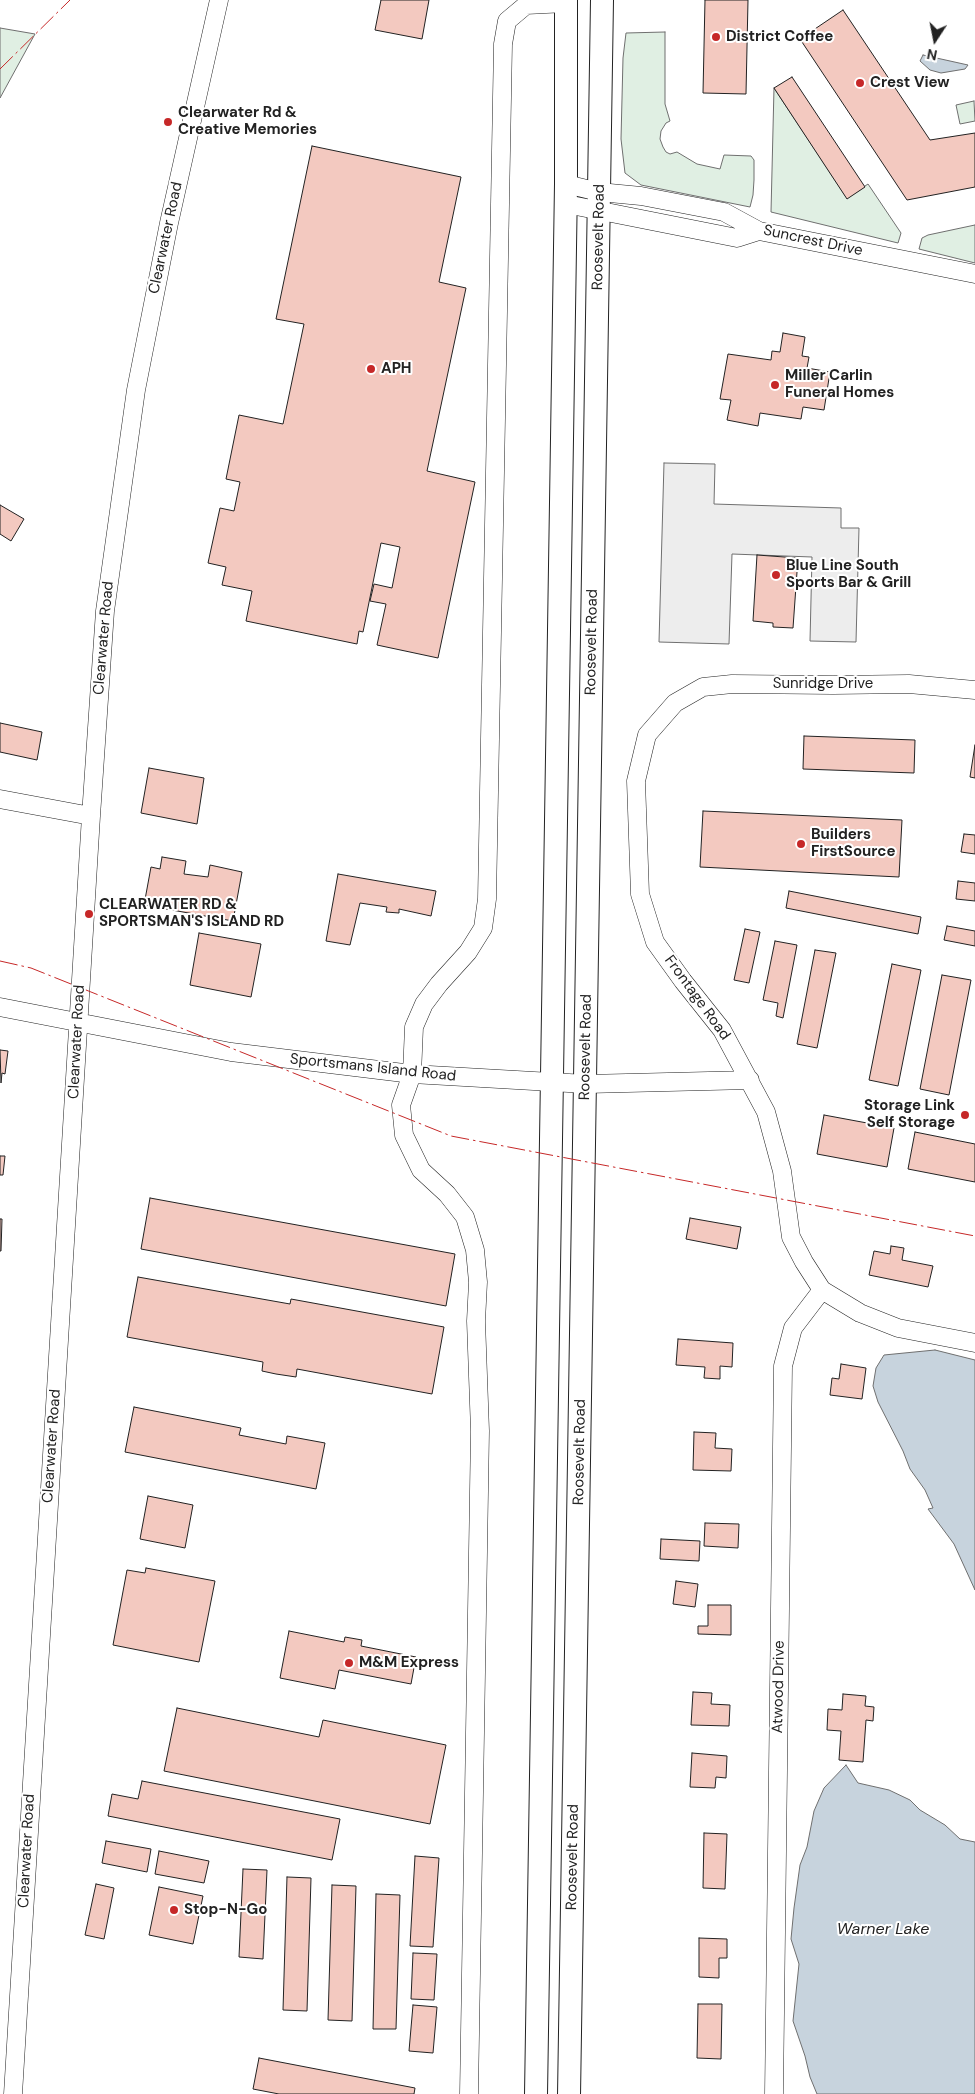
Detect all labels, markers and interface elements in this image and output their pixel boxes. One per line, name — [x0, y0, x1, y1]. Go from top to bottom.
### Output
north arrow — [910, 15, 960, 65]
place label: District Coffee — [726, 28, 833, 46]
marker: District Coffee — [710, 31, 722, 43]
text: N — [925, 45, 939, 65]
place label: Crest View — [870, 74, 950, 92]
marker: Crest View — [854, 77, 866, 89]
place label: Clearwater Rd & Creative Memories — [178, 104, 317, 139]
marker: Clearwater Rd & Creative Memories — [162, 116, 174, 128]
street label: Clearwater Road — [145, 180, 187, 296]
street label: Roosevelt Road — [589, 184, 609, 290]
street label: Suncrest Drive — [762, 222, 864, 260]
place label: APH — [381, 360, 412, 378]
marker: APH — [365, 363, 377, 375]
place label: Miller Carlin Funeral Homes — [785, 367, 894, 402]
marker: Miller Carlin Funeral Homes — [769, 379, 781, 391]
place label: Blue Line South Sports Bar & Grill — [786, 557, 911, 592]
marker: Blue Line South Sports Bar & Grill — [770, 569, 782, 581]
street label: Clearwater Road — [90, 580, 118, 696]
street label: Roosevelt Road — [582, 589, 602, 695]
street label: Sunridge Drive — [773, 675, 873, 693]
place label: Builders FirstSource — [811, 826, 895, 861]
marker: Builders FirstSource — [795, 838, 807, 850]
place label: CLEARWATER RD & SPORTSMAN'S ISLAND RD — [99, 896, 284, 931]
marker: CLEARWATER RD & SPORTSMAN'S ISLAND RD — [83, 908, 95, 920]
street label: Frontage Road — [660, 952, 734, 1044]
street label: Clearwater Road — [65, 985, 89, 1099]
street label: Roosevelt Road — [576, 994, 596, 1100]
street label: Sportsmans Island Road — [289, 1050, 457, 1086]
place label: Storage Link Self Storage — [864, 1097, 955, 1132]
marker: Storage Link Self Storage — [959, 1109, 971, 1121]
street label: Clearwater Road — [39, 1388, 65, 1504]
street label: Roosevelt Road — [570, 1399, 590, 1505]
street label: Atwood Drive — [769, 1640, 789, 1734]
place label: M&M Express — [359, 1654, 459, 1672]
marker: M&M Express — [343, 1657, 355, 1669]
street label: Clearwater Road — [15, 1794, 39, 1908]
street label: Roosevelt Road — [563, 1804, 583, 1910]
place label: Stop-N-Go — [184, 1901, 267, 1919]
marker: Stop-N-Go — [168, 1904, 180, 1916]
water label: Warner Lake — [837, 1920, 929, 1940]

